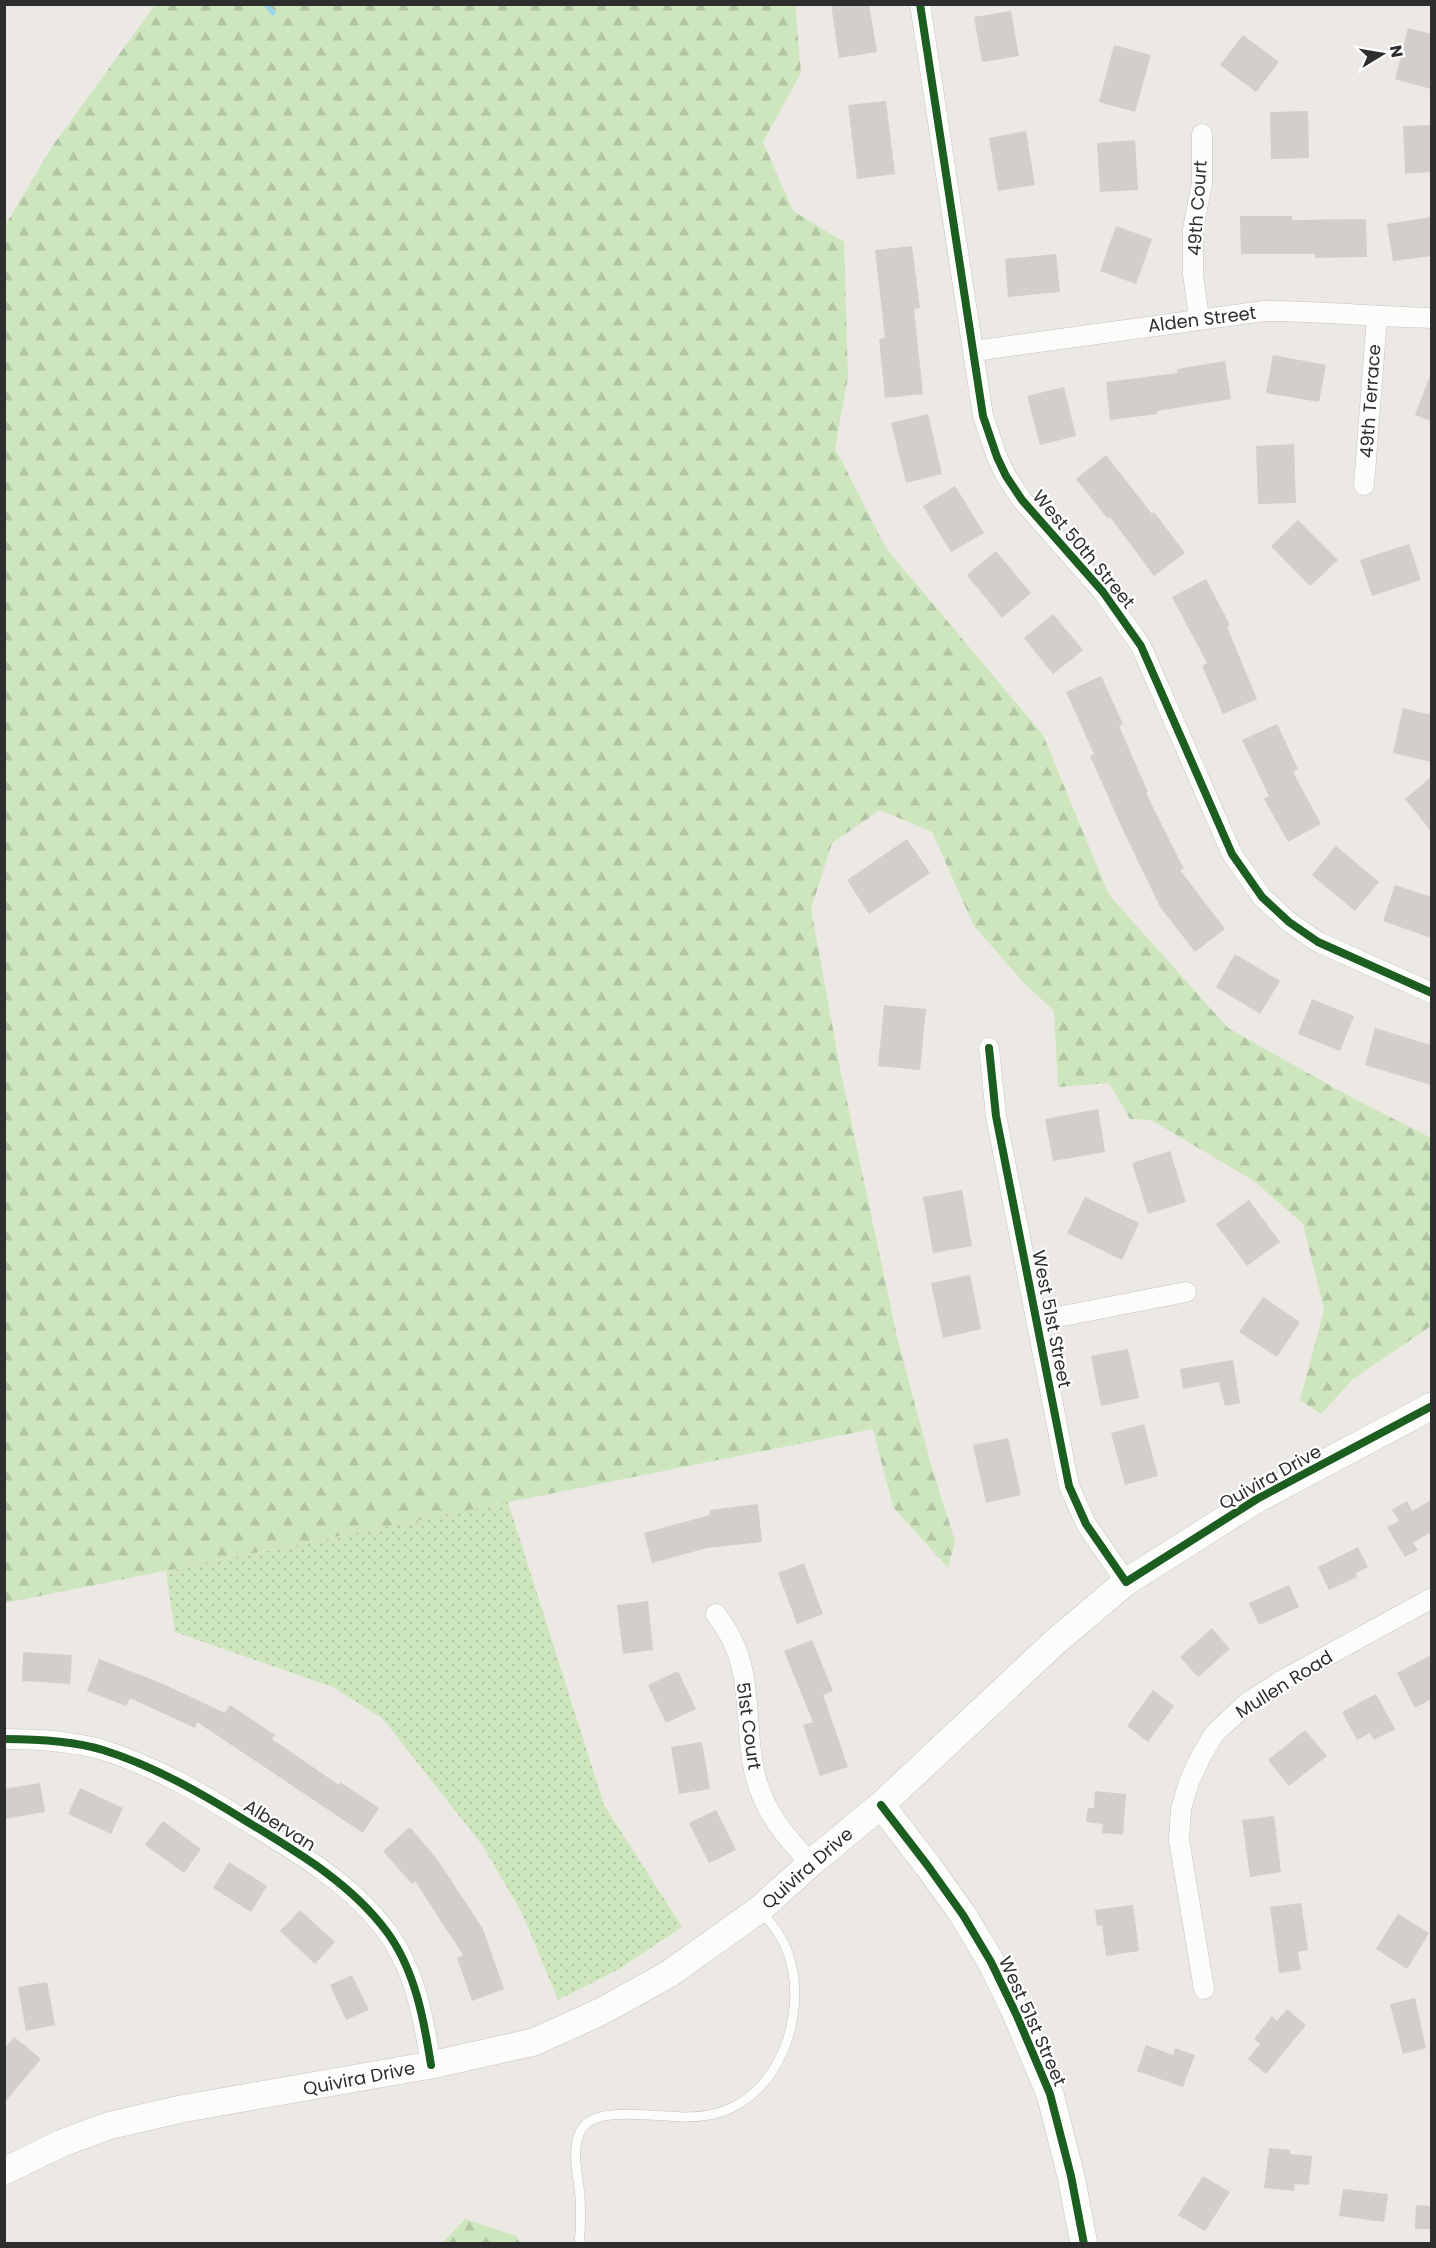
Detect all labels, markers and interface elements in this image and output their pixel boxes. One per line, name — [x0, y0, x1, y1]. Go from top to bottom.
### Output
north arrow — [1352, 24, 1412, 84]
text: N — [1384, 43, 1409, 59]
street label: 49th Court — [1181, 159, 1213, 257]
street label: Alden Street — [1146, 300, 1258, 338]
street label: 49th Terrace — [1354, 343, 1386, 459]
street label: West 50th Street — [1027, 484, 1141, 614]
street label: West 51st Street — [1026, 1248, 1078, 1390]
street label: Quivira Drive — [1214, 1439, 1326, 1515]
street label: Mullen Road — [1231, 1644, 1337, 1724]
street label: 51st Court — [730, 1681, 768, 1771]
street label: Albervan — [239, 1793, 321, 1857]
street label: Quivira Drive — [756, 1821, 858, 1915]
street label: West 51st Street — [993, 1952, 1073, 2090]
street label: Quivira Drive — [301, 2055, 417, 2101]

